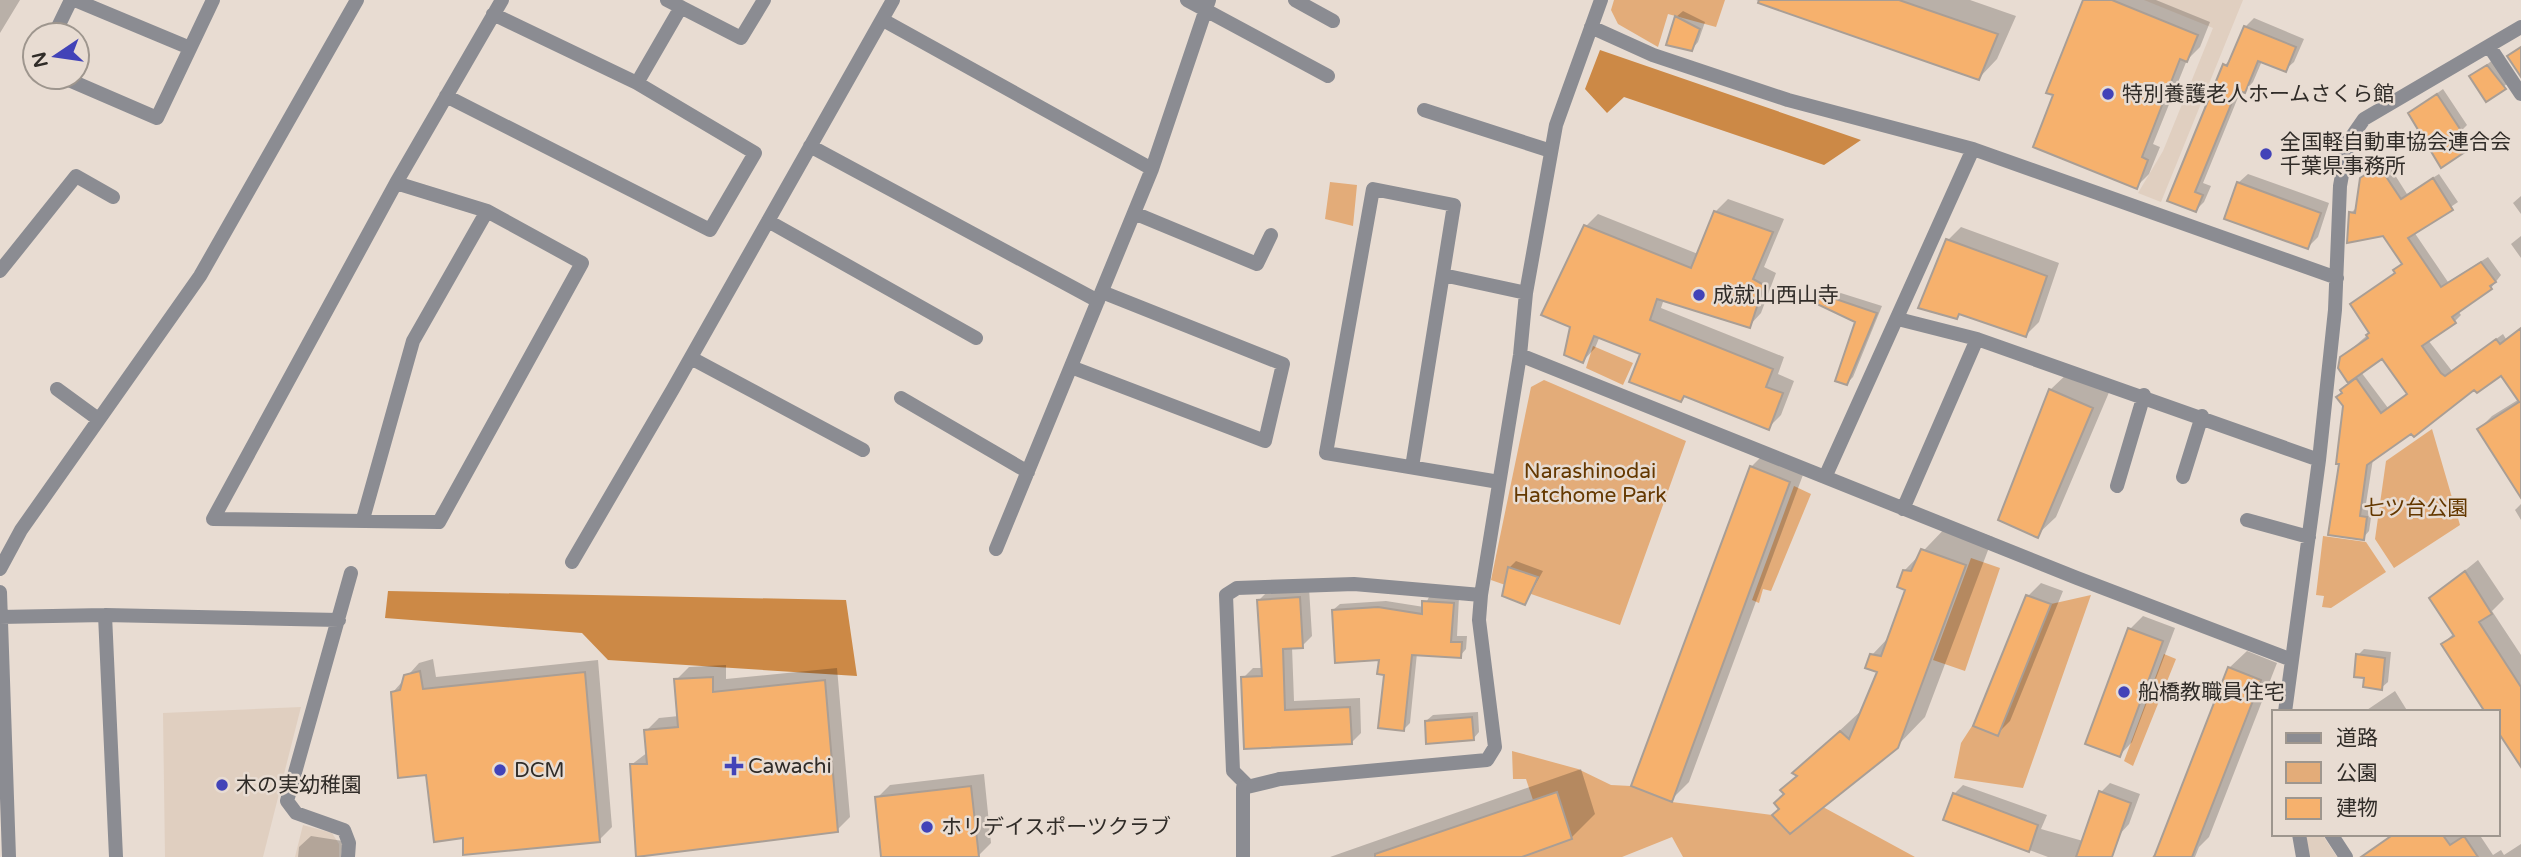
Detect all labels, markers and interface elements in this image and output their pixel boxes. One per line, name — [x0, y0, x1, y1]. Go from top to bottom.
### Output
north arrow — [21, 21, 91, 91]
text: N — [28, 50, 53, 70]
place label: 特別養護老人ホームさくら館 — [2122, 82, 2394, 107]
marker: 特別養護老人ホームさくら館 — [2100, 86, 2116, 102]
place label: 全国軽自動車協会連合会 千葉県事務所 — [2280, 130, 2511, 179]
marker: 全国軽自動車協会連合会 千葉県事務所 — [2258, 146, 2274, 162]
place label: 成就山西山寺 — [1713, 283, 1839, 308]
marker: 成就山西山寺 — [1691, 287, 1707, 303]
park label: Narashinodai Hatchome Park — [1513, 459, 1667, 508]
park label: 七ツ台公園 — [2364, 496, 2469, 521]
place label: 船橋教職員住宅 — [2138, 680, 2285, 705]
marker: 船橋教職員住宅 — [2116, 684, 2132, 700]
legend — [2272, 710, 2500, 836]
text: 道路 — [2336, 726, 2378, 751]
place label: Cawachi — [748, 754, 832, 779]
place label: DCM — [514, 758, 565, 783]
marker: Cawachi — [726, 758, 742, 774]
text: 公園 — [2336, 761, 2378, 786]
marker: DCM — [492, 762, 508, 778]
place label: 木の実幼稚園 — [236, 773, 362, 798]
marker: 木の実幼稚園 — [214, 777, 230, 793]
text: 建物 — [2336, 796, 2378, 821]
place label: ホリデイスポーツクラブ — [941, 815, 1171, 840]
marker: ホリデイスポーツクラブ — [919, 819, 935, 835]

